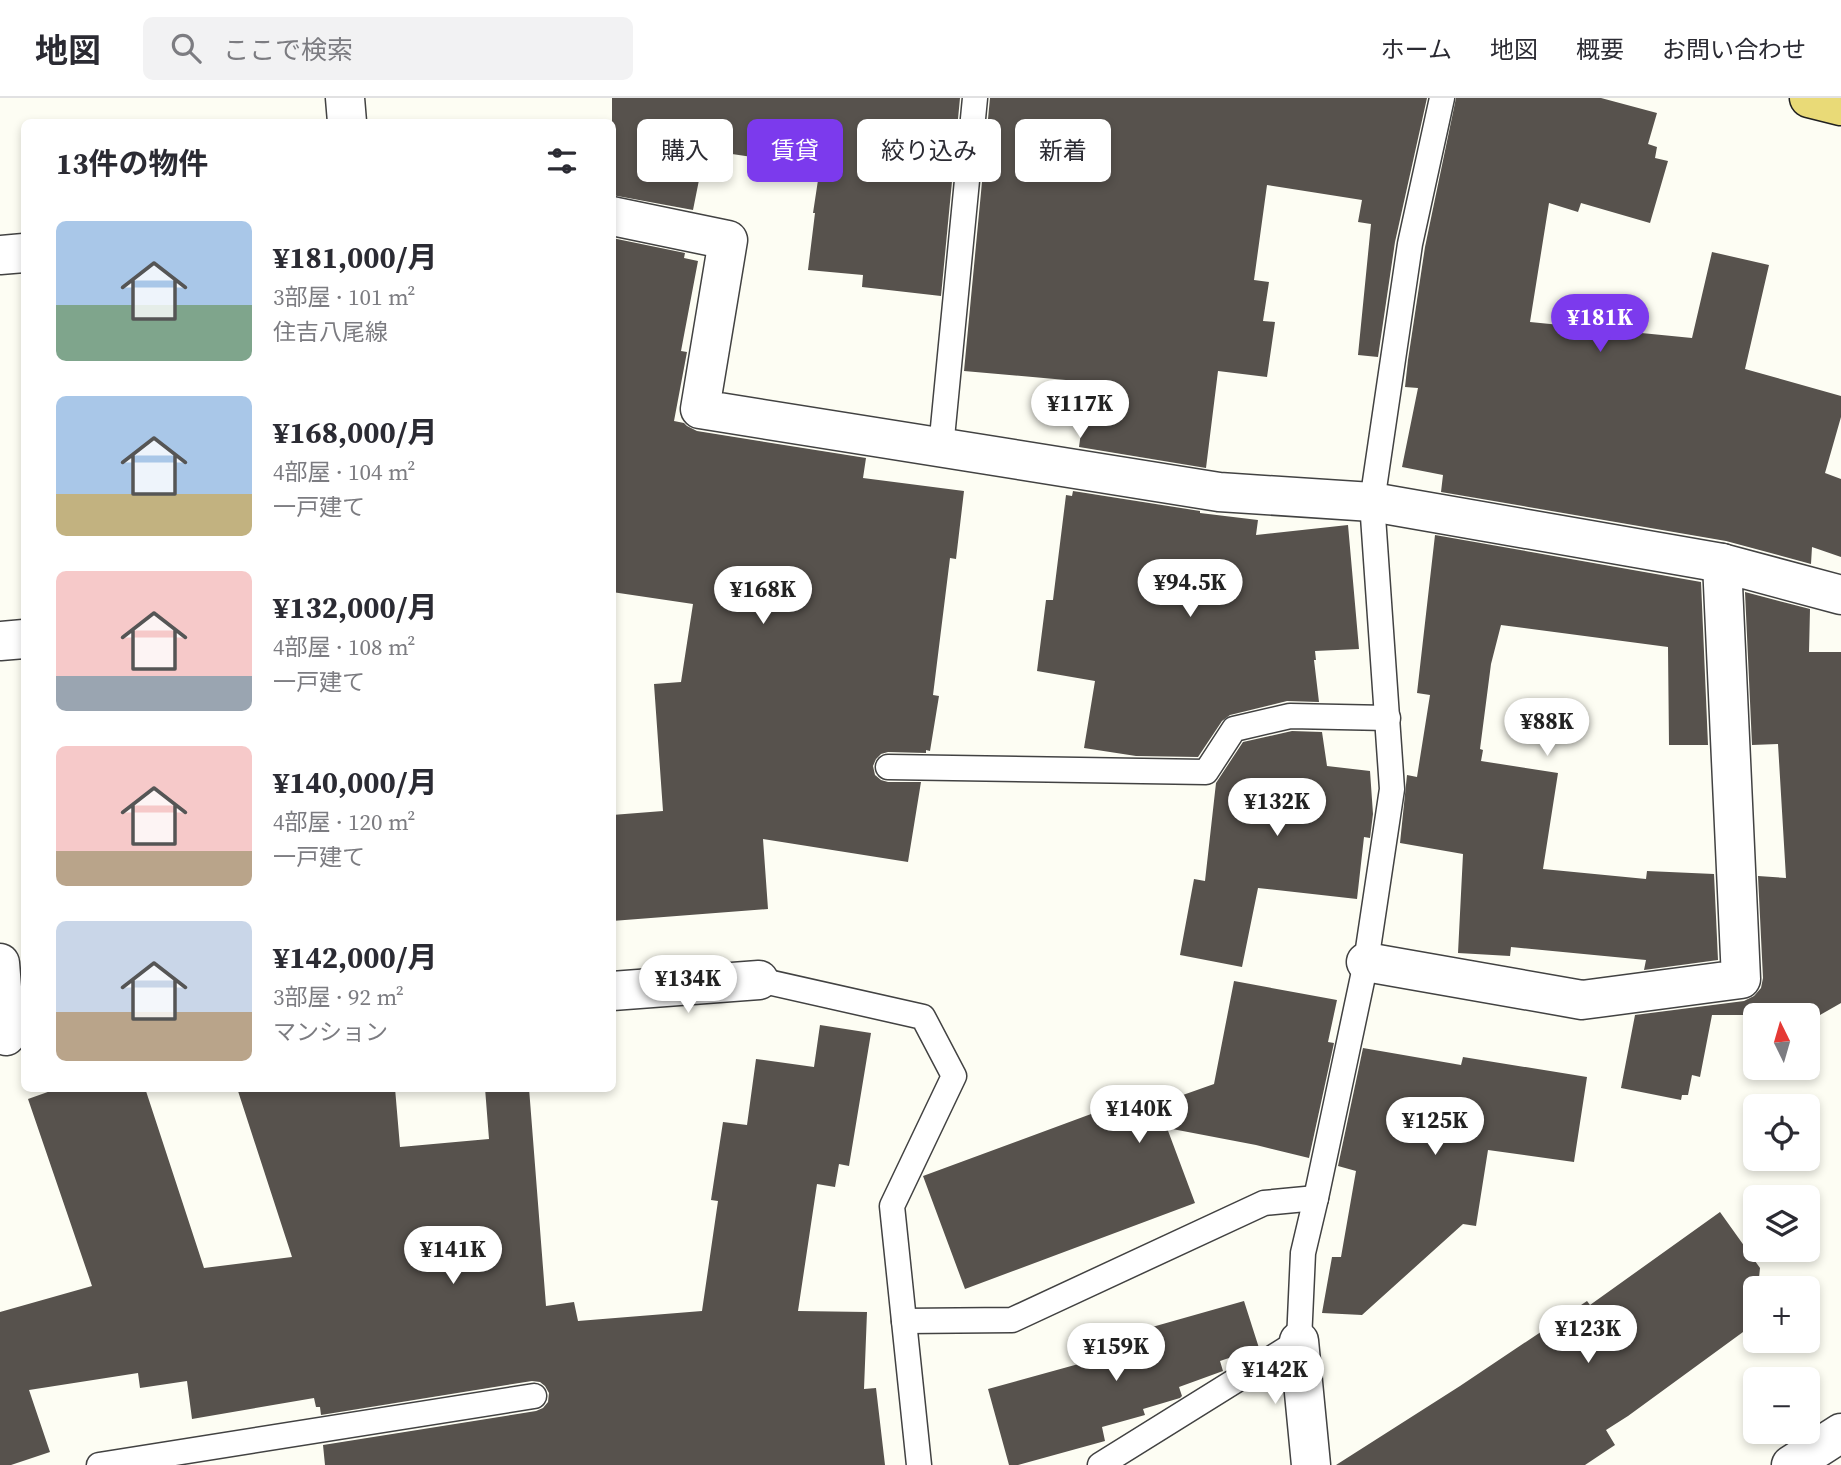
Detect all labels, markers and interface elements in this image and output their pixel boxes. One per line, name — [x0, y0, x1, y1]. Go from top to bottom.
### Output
search box — [143, 17, 633, 80]
text: 地図 — [35, 28, 101, 73]
icon: search — [167, 29, 205, 67]
text: ここで検索 — [223, 32, 353, 68]
text: ホーム — [1381, 33, 1452, 66]
text: 地図 — [1490, 33, 1538, 66]
text: 概要 — [1576, 33, 1624, 66]
text: お問い合わせ — [1662, 33, 1806, 66]
chip: 購入 — [637, 119, 733, 182]
chip: 賃貸 — [747, 119, 843, 182]
chip: 絞り込み — [857, 119, 1001, 182]
chip: 新着 — [1015, 119, 1111, 182]
icon: filters — [543, 142, 581, 180]
text: 13件の物件 — [56, 143, 209, 184]
text: ¥181,000/月 — [273, 237, 437, 278]
icon: home — [112, 249, 196, 333]
text: 3部屋 · 101 m² — [273, 281, 416, 313]
pin: ¥181K — [1551, 294, 1649, 354]
text: ¥181K — [1567, 301, 1633, 333]
text: 住吉八尾線 — [273, 316, 388, 348]
pin: ¥117K — [1031, 380, 1129, 440]
text: ¥117K — [1047, 387, 1113, 419]
text: ¥168,000/月 — [273, 412, 437, 453]
icon: home — [112, 424, 196, 508]
text: 4部屋 · 104 m² — [273, 456, 416, 488]
text: 一戸建て — [273, 491, 365, 523]
pin: ¥94.5K — [1133, 560, 1247, 619]
pin: ¥168K — [714, 566, 812, 626]
text: ¥94.5K — [1154, 566, 1226, 598]
text: ¥168K — [730, 573, 796, 605]
text: ¥132,000/月 — [273, 587, 437, 628]
icon: home — [112, 599, 196, 683]
text: 4部屋 · 108 m² — [273, 631, 416, 663]
text: 一戸建て — [273, 666, 365, 698]
pin: ¥88K — [1506, 698, 1588, 758]
text: ¥88K — [1520, 705, 1574, 737]
text: ¥140,000/月 — [273, 762, 437, 803]
icon: home — [112, 774, 196, 858]
pin: ¥132K — [1228, 778, 1326, 838]
text: ¥132K — [1244, 785, 1310, 817]
text: 4部屋 · 120 m² — [273, 806, 416, 838]
text: 一戸建て — [273, 841, 365, 873]
text: ¥142,000/月 — [273, 937, 437, 978]
icon: home — [112, 949, 196, 1033]
pin: ¥134K — [639, 956, 737, 1015]
text: ¥134K — [655, 962, 721, 994]
text: 3部屋 · 92 m² — [273, 981, 404, 1013]
north arrow — [1743, 1003, 1820, 1080]
map controls — [1743, 1003, 1820, 1444]
text: マンション — [273, 1016, 388, 1048]
pin: ¥140K — [1090, 1086, 1188, 1145]
text: ¥140K — [1106, 1092, 1172, 1124]
button: locate — [1743, 1094, 1820, 1171]
pin: ¥125K — [1386, 1098, 1484, 1157]
text: ¥125K — [1402, 1104, 1468, 1136]
button: layers — [1743, 1185, 1820, 1262]
pin: ¥141K — [404, 1226, 502, 1286]
text: ¥141K — [420, 1233, 486, 1265]
button: + — [1743, 1276, 1820, 1353]
pin: ¥123K — [1539, 1306, 1637, 1365]
text: ¥123K — [1555, 1312, 1621, 1344]
pin: ¥159K — [1067, 1324, 1165, 1383]
text: ¥159K — [1083, 1330, 1149, 1362]
pin: ¥142K — [1226, 1346, 1324, 1406]
text: ¥142K — [1242, 1353, 1308, 1385]
button: − — [1743, 1367, 1820, 1444]

